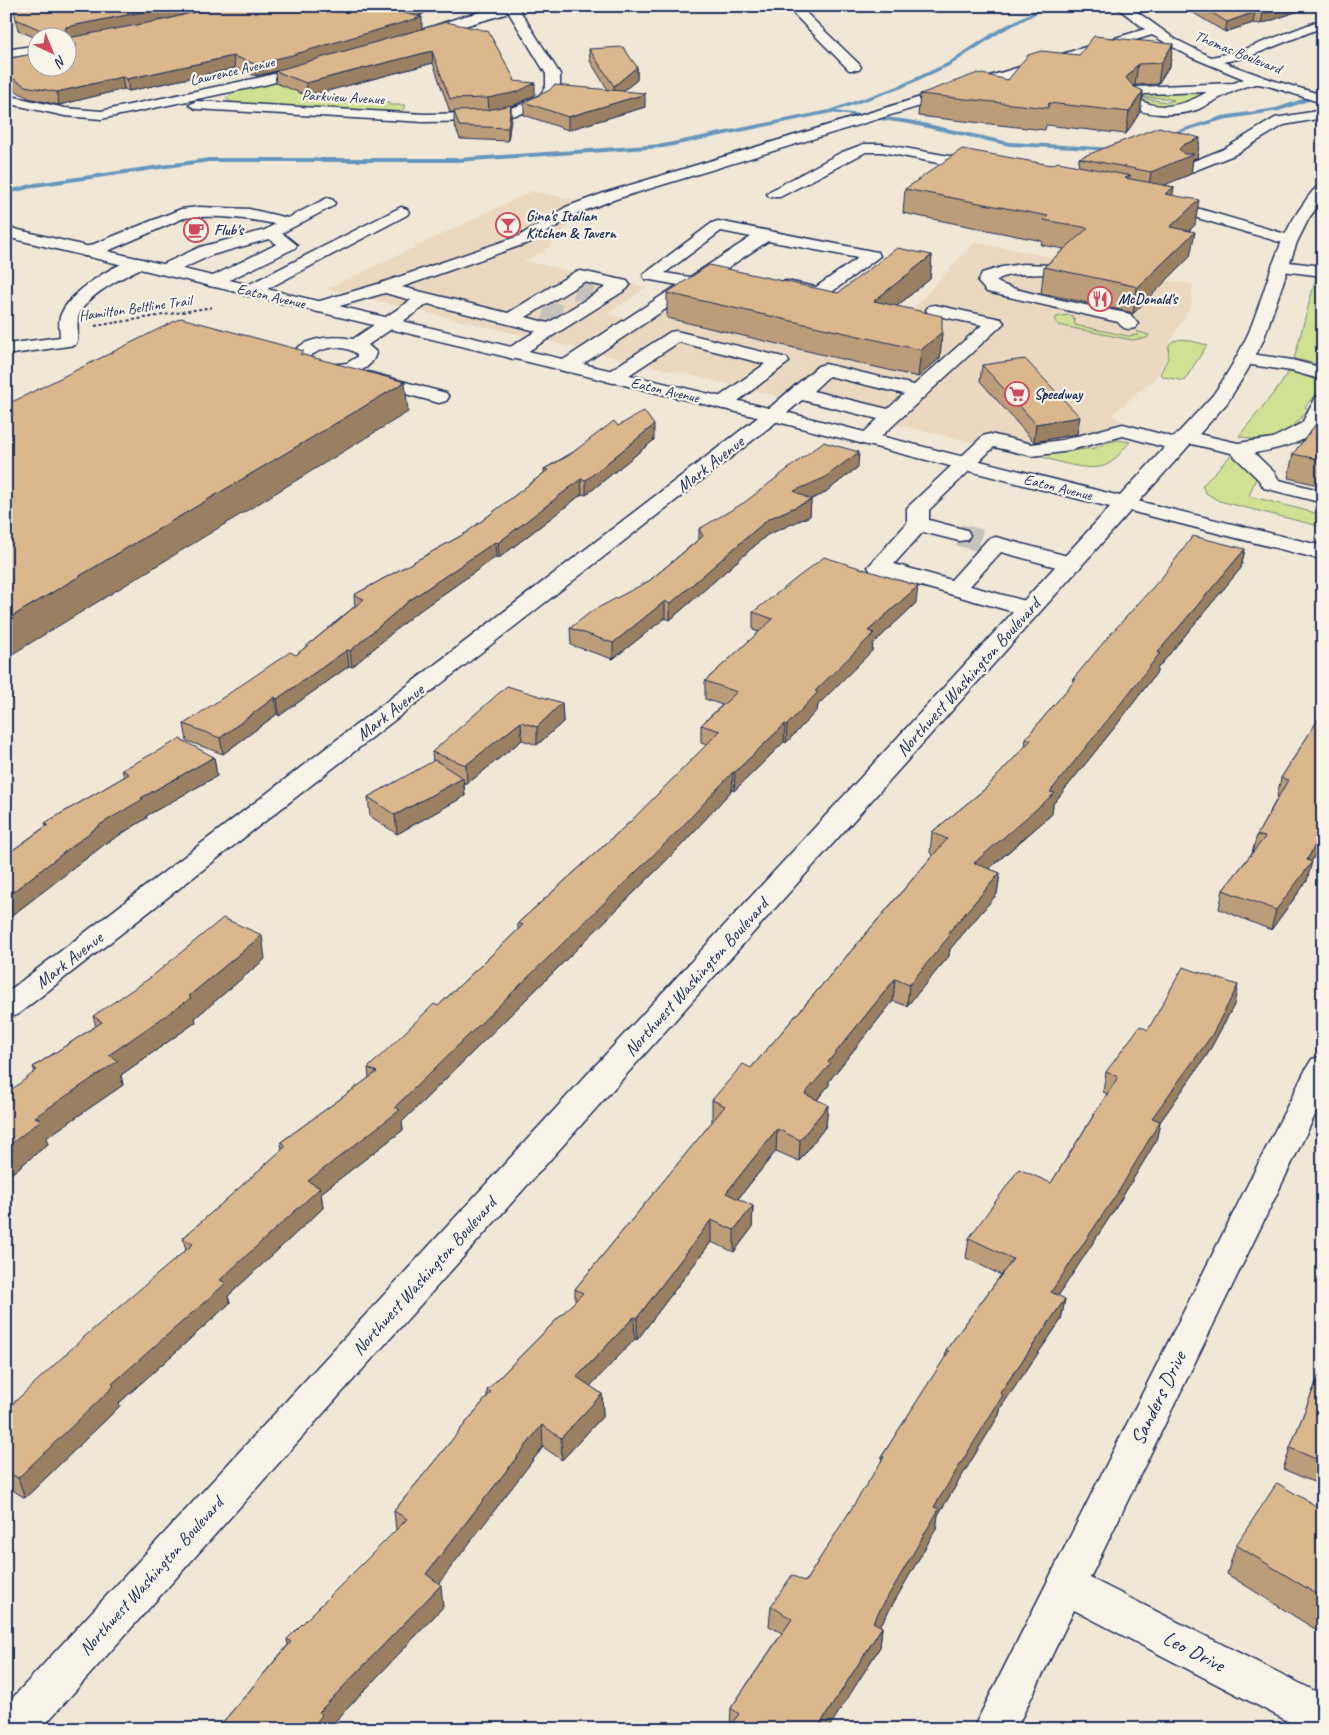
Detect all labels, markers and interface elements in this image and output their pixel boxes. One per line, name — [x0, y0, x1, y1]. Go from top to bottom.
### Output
street label: Thomas Boulevard — [1192, 26, 1286, 79]
north arrow — [28, 28, 78, 78]
text: N — [50, 52, 70, 72]
street label: Lawrence Avenue — [188, 52, 277, 90]
street label: Parkview Avenue — [301, 86, 386, 109]
place label: Gina's Italian Kitchen & Tavern — [526, 207, 617, 243]
bar icon: Gina's Italian Kitchen & Tavern — [495, 212, 521, 238]
cafe icon: Flub's — [183, 217, 209, 243]
place label: Flub's — [214, 221, 245, 240]
street label: Eaton Avenue — [235, 279, 308, 314]
restaurant icon: McDonald's — [1087, 286, 1113, 312]
place label: McDonald's — [1118, 290, 1179, 309]
street label: Hamilton Beltline Trail — [78, 291, 195, 326]
street label: Eaton Avenue — [629, 373, 702, 408]
supermarket icon: Speedway — [1004, 381, 1030, 407]
place label: Speedway — [1034, 385, 1084, 404]
street label: Mark Avenue — [672, 430, 749, 497]
street label: Eaton Avenue — [1022, 470, 1095, 505]
street label: Northwest Washington Boulevard — [891, 591, 1047, 761]
street label: Mark Avenue — [352, 678, 429, 745]
street label: Northwest Washington Boulevard — [619, 891, 775, 1061]
street label: Mark Avenue — [31, 926, 108, 993]
street label: Northwest Washington Boulevard — [347, 1190, 503, 1360]
street label: Sanders Drive — [1124, 1345, 1193, 1449]
street label: Northwest Washington Boulevard — [74, 1490, 230, 1660]
street label: Leo Drive — [1159, 1625, 1231, 1678]

